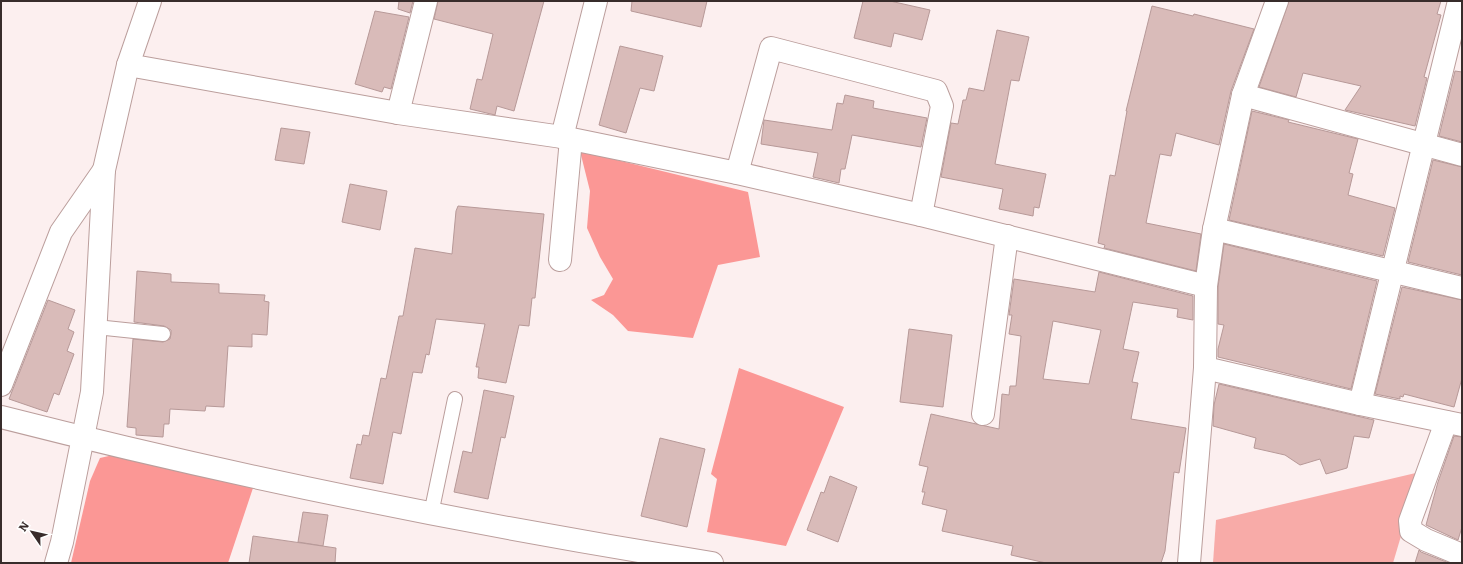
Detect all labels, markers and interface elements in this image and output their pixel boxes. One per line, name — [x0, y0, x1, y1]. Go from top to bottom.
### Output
north arrow — [12, 512, 52, 552]
text: N — [14, 518, 32, 534]

